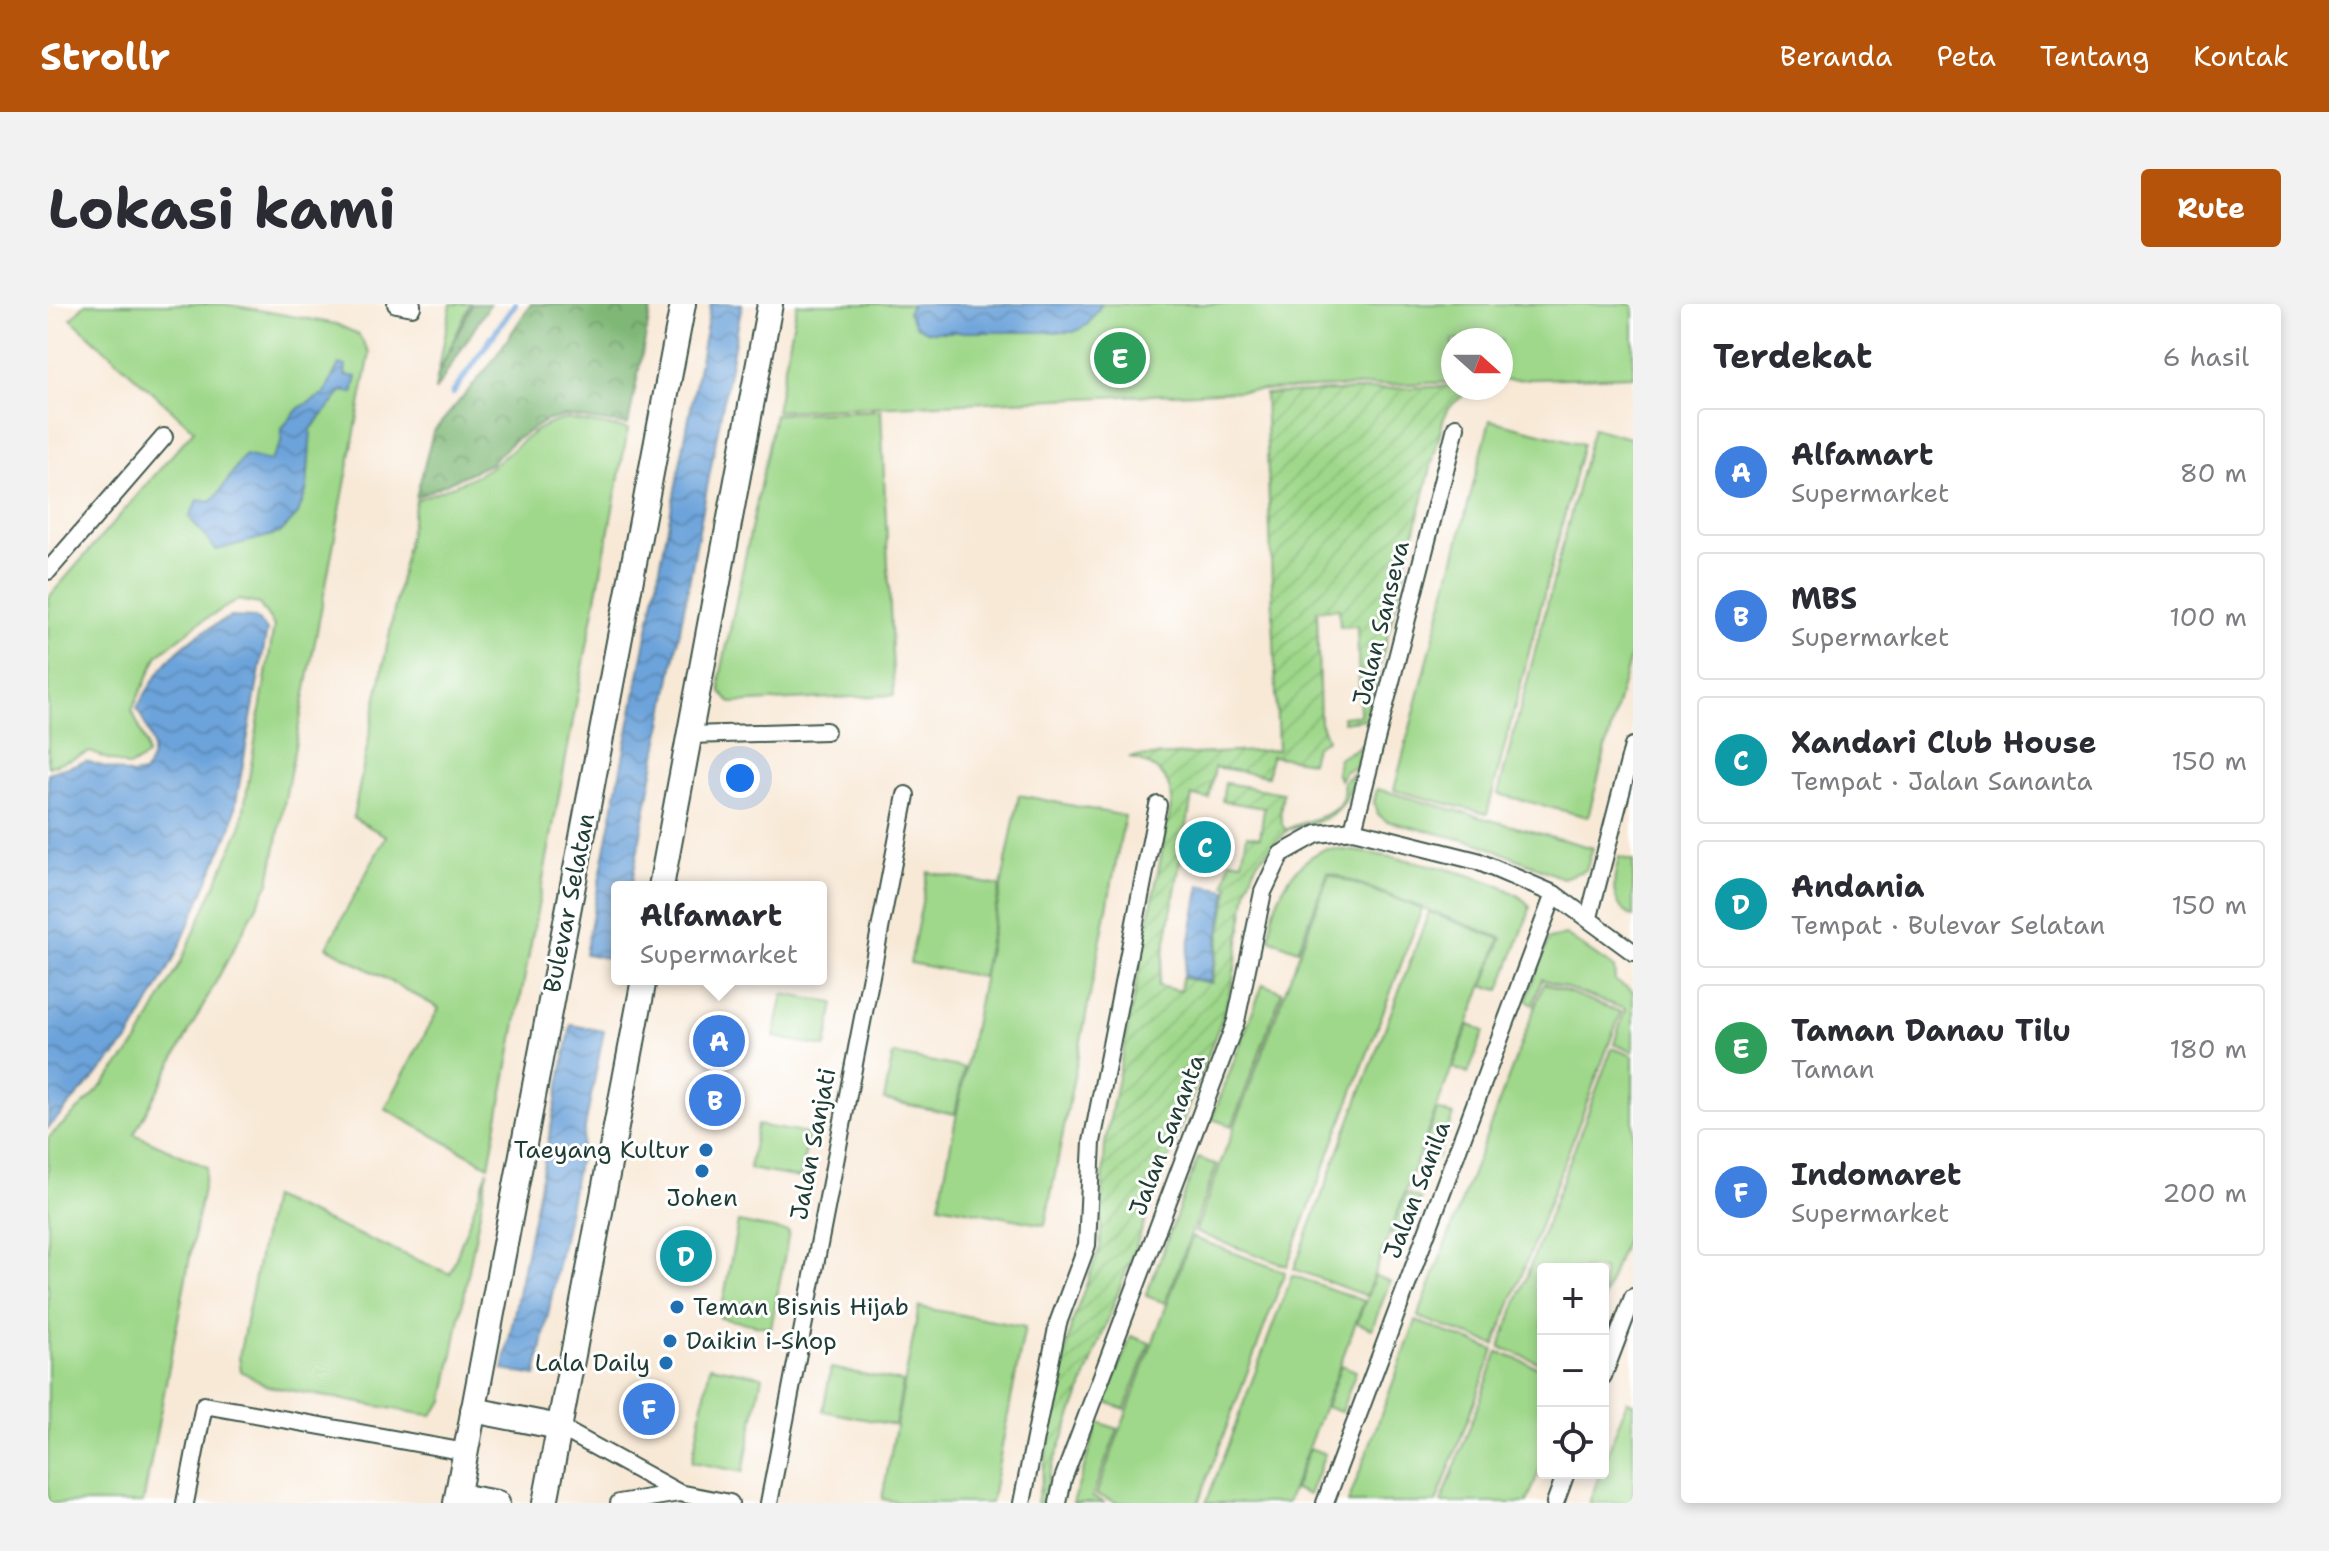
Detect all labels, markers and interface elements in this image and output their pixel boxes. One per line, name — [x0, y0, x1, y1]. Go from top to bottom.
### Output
text: Strollr — [40, 31, 170, 82]
text: Beranda — [1780, 37, 1892, 75]
text: Peta — [1936, 37, 1996, 75]
text: Tentang — [2040, 37, 2149, 75]
text: Kontak — [2193, 37, 2289, 75]
button: Rute — [2141, 169, 2281, 247]
text: Lokasi kami — [48, 171, 396, 246]
pin: E — [1094, 328, 1146, 388]
north arrow — [1441, 328, 1513, 400]
text: Terdekat — [1713, 333, 1872, 379]
text: 6 hasil — [2163, 339, 2249, 374]
text: Alfamart — [1791, 434, 1933, 475]
text: A — [1731, 455, 1751, 490]
text: 80 m — [2180, 455, 2247, 490]
text: Supermarket — [1791, 475, 1949, 510]
street label: Jalan Sanseva — [1345, 537, 1417, 709]
text: MBS — [1791, 578, 1857, 619]
text: B — [1733, 599, 1749, 634]
text: 100 m — [2169, 599, 2247, 634]
text: Supermarket — [1791, 619, 1949, 654]
text: Xandari Club House — [1791, 722, 2096, 763]
text: C — [1733, 743, 1749, 778]
text: 150 m — [2171, 743, 2247, 778]
your location — [720, 758, 760, 798]
text: Tempat · Jalan Sananta — [1791, 763, 2093, 798]
street label: Bulevar Selatan — [536, 810, 602, 996]
pin: C — [1179, 817, 1231, 877]
text: Andania — [1791, 866, 1924, 907]
popup — [611, 881, 827, 985]
text: D — [1732, 887, 1750, 922]
text: 150 m — [2171, 887, 2247, 922]
text: Alfamart — [640, 895, 782, 936]
text: Tempat · Bulevar Selatan — [1791, 907, 2105, 942]
text: Supermarket — [640, 936, 798, 971]
text: Taman Danau Tilu — [1791, 1010, 2071, 1051]
pin: A — [693, 1011, 745, 1071]
text: E — [1732, 1031, 1750, 1066]
text: 180 m — [2169, 1031, 2247, 1066]
street label: Jalan Sananta — [1121, 1050, 1213, 1220]
text: Taman — [1791, 1051, 1874, 1086]
street label: Jalan Sanjati — [783, 1065, 843, 1223]
pin: B — [689, 1070, 741, 1130]
street label: Jalan Sanila — [1376, 1116, 1458, 1263]
place label: Taeyang Kultur — [514, 1134, 690, 1166]
marker: Taeyang Kultur — [697, 1141, 715, 1159]
text: Indomaret — [1791, 1154, 1961, 1195]
marker: Johen — [693, 1162, 711, 1180]
text: F — [1733, 1175, 1749, 1210]
text: 200 m — [2162, 1175, 2247, 1210]
place label: Johen — [666, 1182, 738, 1214]
text: Supermarket — [1791, 1195, 1949, 1230]
pin: D — [660, 1226, 712, 1286]
map controls — [1537, 1263, 1609, 1479]
button: + — [1537, 1263, 1609, 1335]
place label: Teman Bisnis Hijab — [693, 1291, 909, 1323]
marker: Teman Bisnis Hijab — [668, 1298, 686, 1316]
place label: Daikin i-Shop — [686, 1325, 837, 1357]
marker: Daikin i-Shop — [661, 1332, 679, 1350]
button: − — [1537, 1335, 1609, 1407]
place label: Lala Daily — [535, 1347, 650, 1379]
marker: Lala Daily — [657, 1354, 675, 1372]
pin: F — [623, 1379, 675, 1439]
button: locate — [1537, 1407, 1609, 1479]

